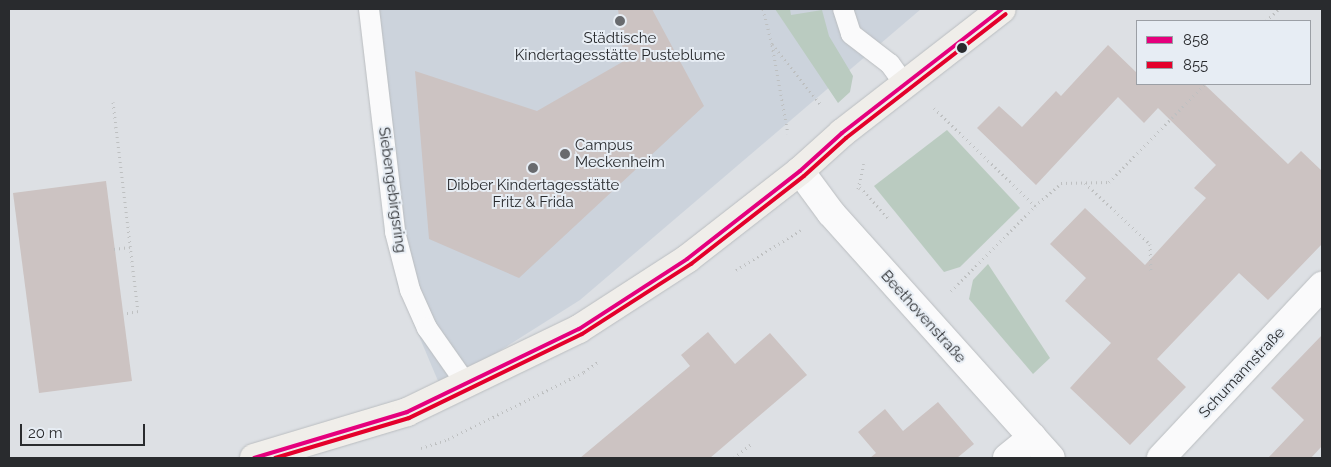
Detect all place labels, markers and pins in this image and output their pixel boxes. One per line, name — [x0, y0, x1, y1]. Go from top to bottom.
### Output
marker: Städtische Kindertagesstätte Pusteblume — [614, 15, 626, 27]
place label: Städtische Kindertagesstätte Pusteblume — [515, 29, 725, 64]
unlabelled marker — [957, 43, 967, 53]
place label: Campus Meckenheim — [575, 136, 665, 171]
marker: Campus Meckenheim — [559, 148, 571, 160]
marker: Dibber Kindertagesstätte Fritz & Frida — [527, 162, 539, 174]
place label: Dibber Kindertagesstätte Fritz & Frida — [446, 176, 620, 211]

